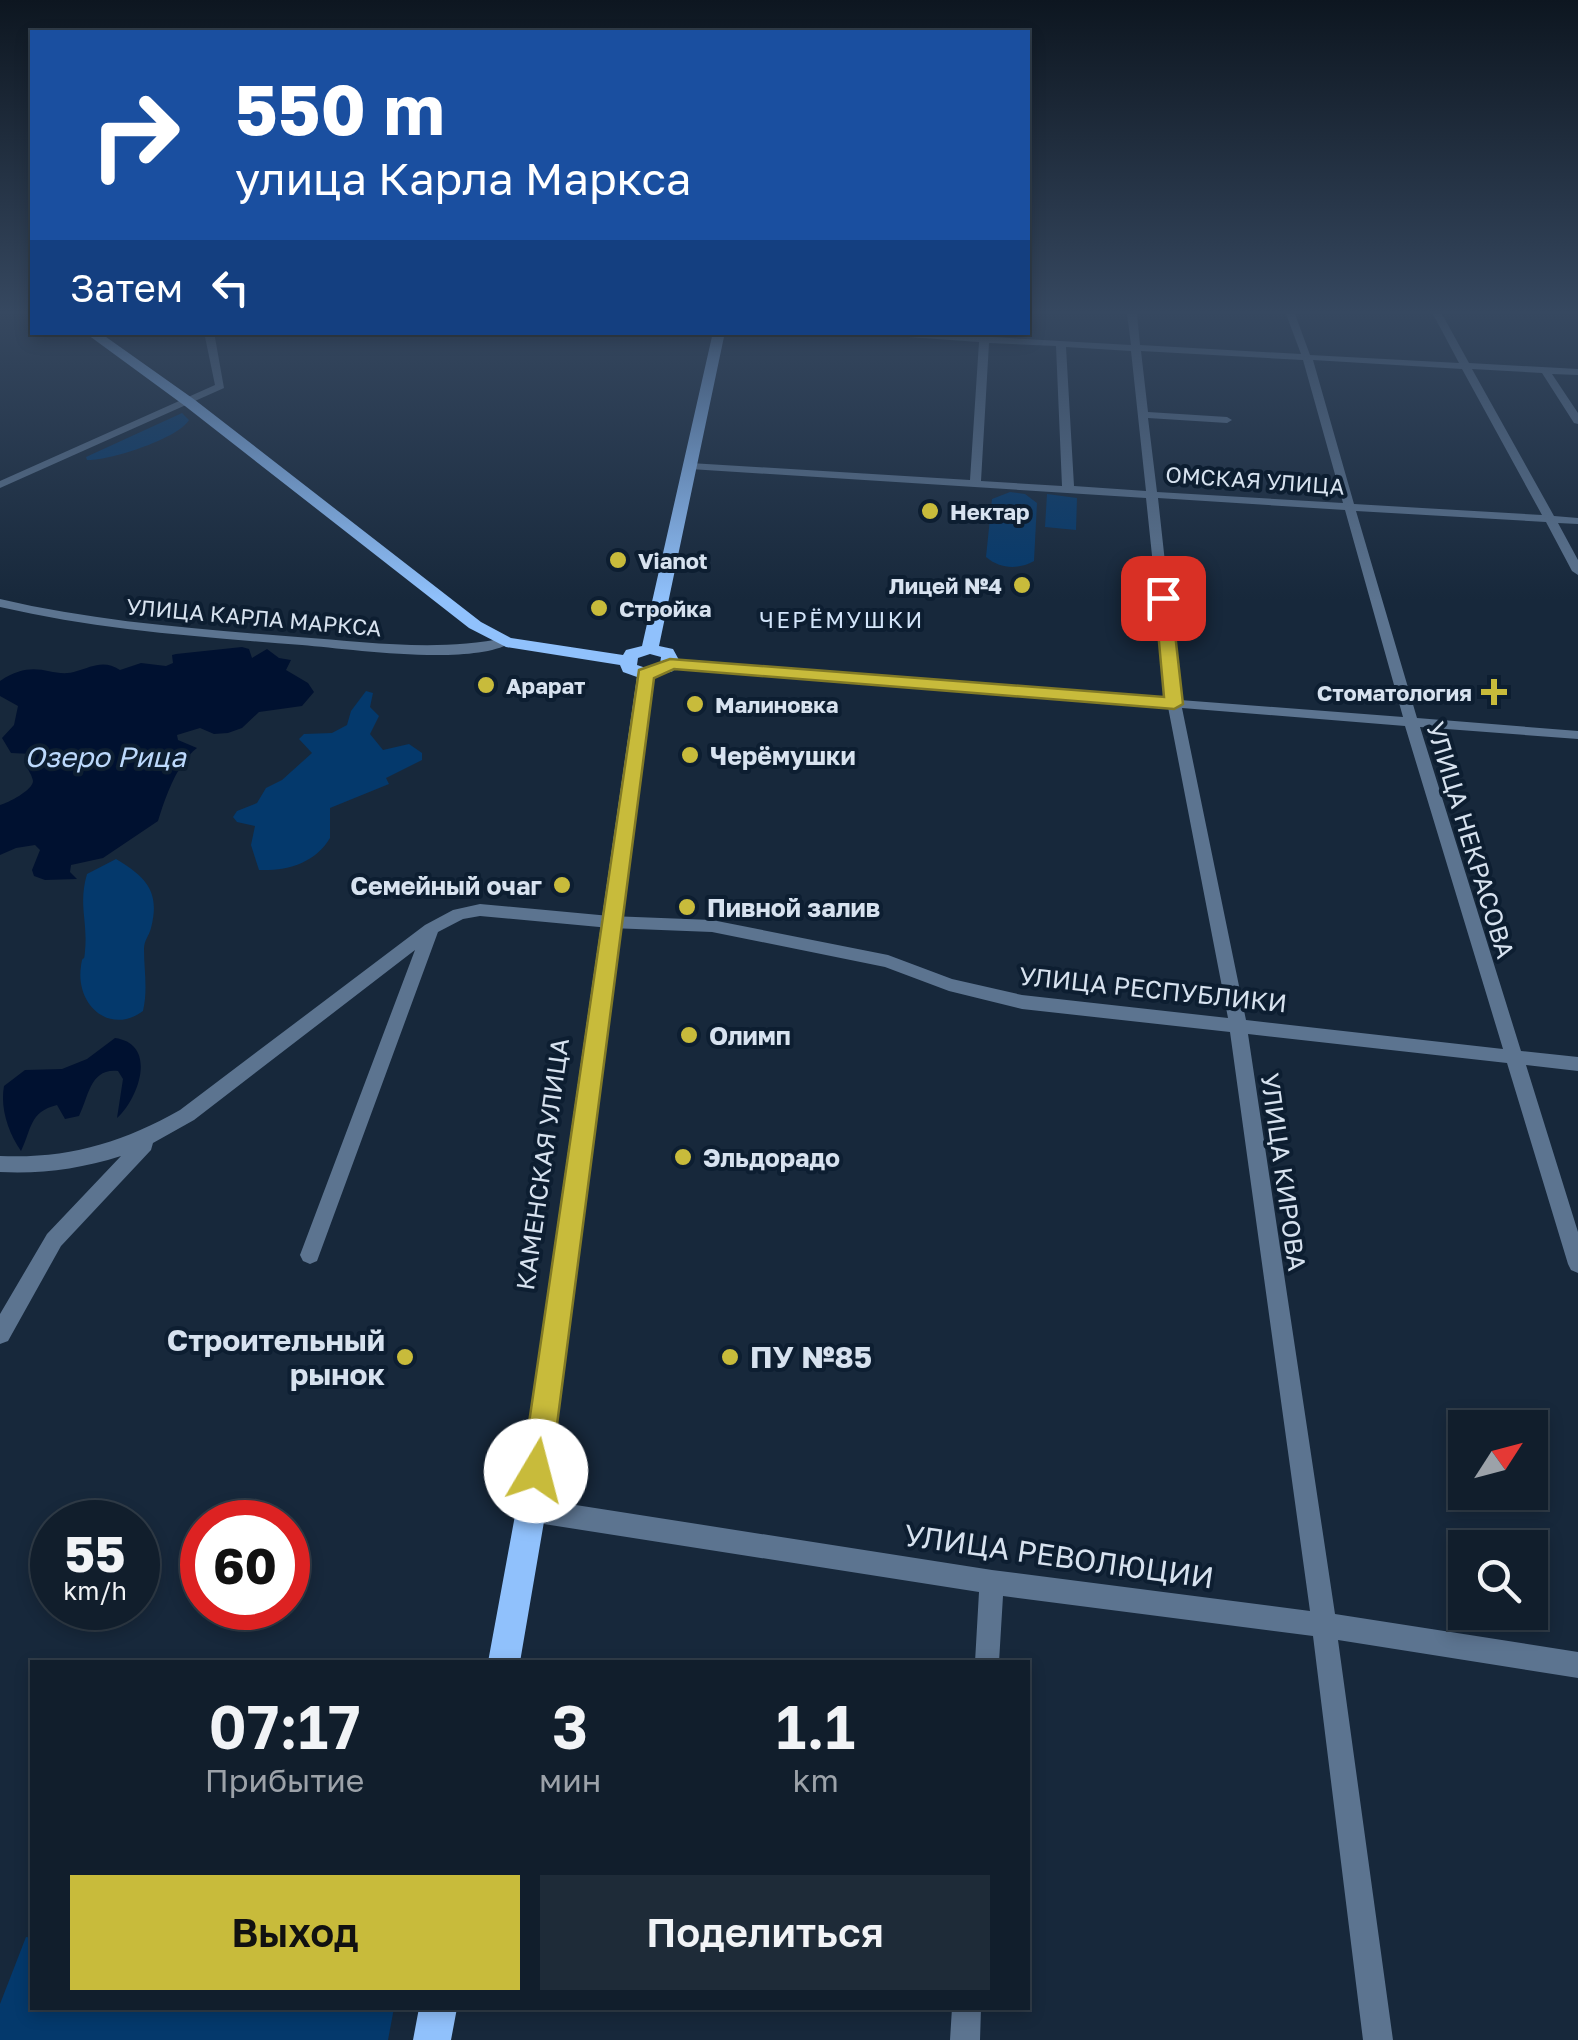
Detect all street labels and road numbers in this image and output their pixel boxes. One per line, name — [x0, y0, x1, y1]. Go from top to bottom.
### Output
street label: ОМСКАЯ УЛИЦА — [1165, 460, 1346, 500]
street label: УЛИЦА КАРЛА МАРКСА — [125, 592, 383, 642]
street label: УЛИЦА НЕКРАСОВА — [1420, 718, 1522, 962]
street label: УЛИЦА РЕСПУБЛИКИ — [1018, 960, 1288, 1018]
street label: КАМЕНСКАЯ УЛИЦА — [509, 1036, 575, 1292]
street label: УЛИЦА КИРОВА — [1255, 1071, 1313, 1273]
street label: УЛИЦА РЕВОЛЮЦИИ — [902, 1516, 1216, 1596]

